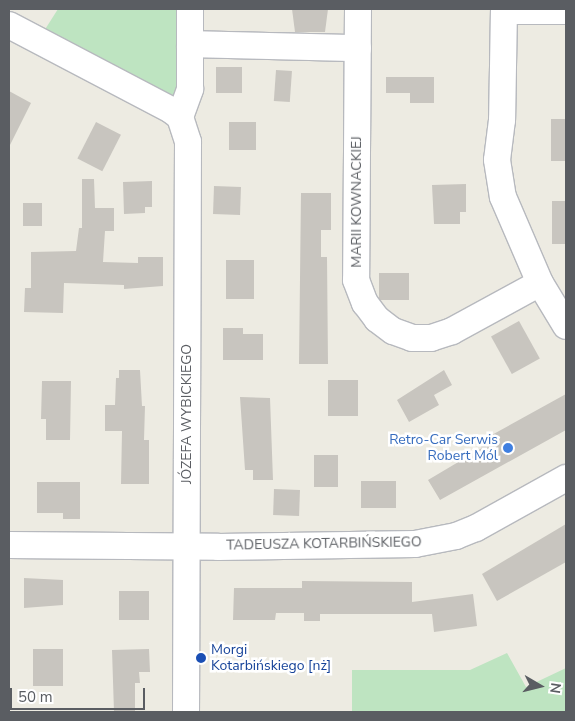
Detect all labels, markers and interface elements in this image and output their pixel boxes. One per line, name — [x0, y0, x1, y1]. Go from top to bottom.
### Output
street label: MARII KOWNACKIEJ — [349, 136, 365, 268]
street label: JÓZEFA WYBICKIEGO — [179, 344, 195, 484]
place label: Retro-Car Serwis Robert Mól — [389, 432, 498, 464]
marker: Retro-Car Serwis Robert Mól — [502, 442, 514, 454]
street label: TADEUSZA KOTARBIŃSKIEGO — [226, 534, 422, 554]
place label: Morgi Kotarbińskiego [nż] — [211, 642, 331, 674]
marker: Morgi Kotarbińskiego [nż] — [195, 652, 207, 664]
north arrow — [515, 661, 565, 711]
scale bar — [12, 678, 148, 710]
text: N — [545, 682, 565, 695]
text: 50 m — [18, 687, 53, 707]

